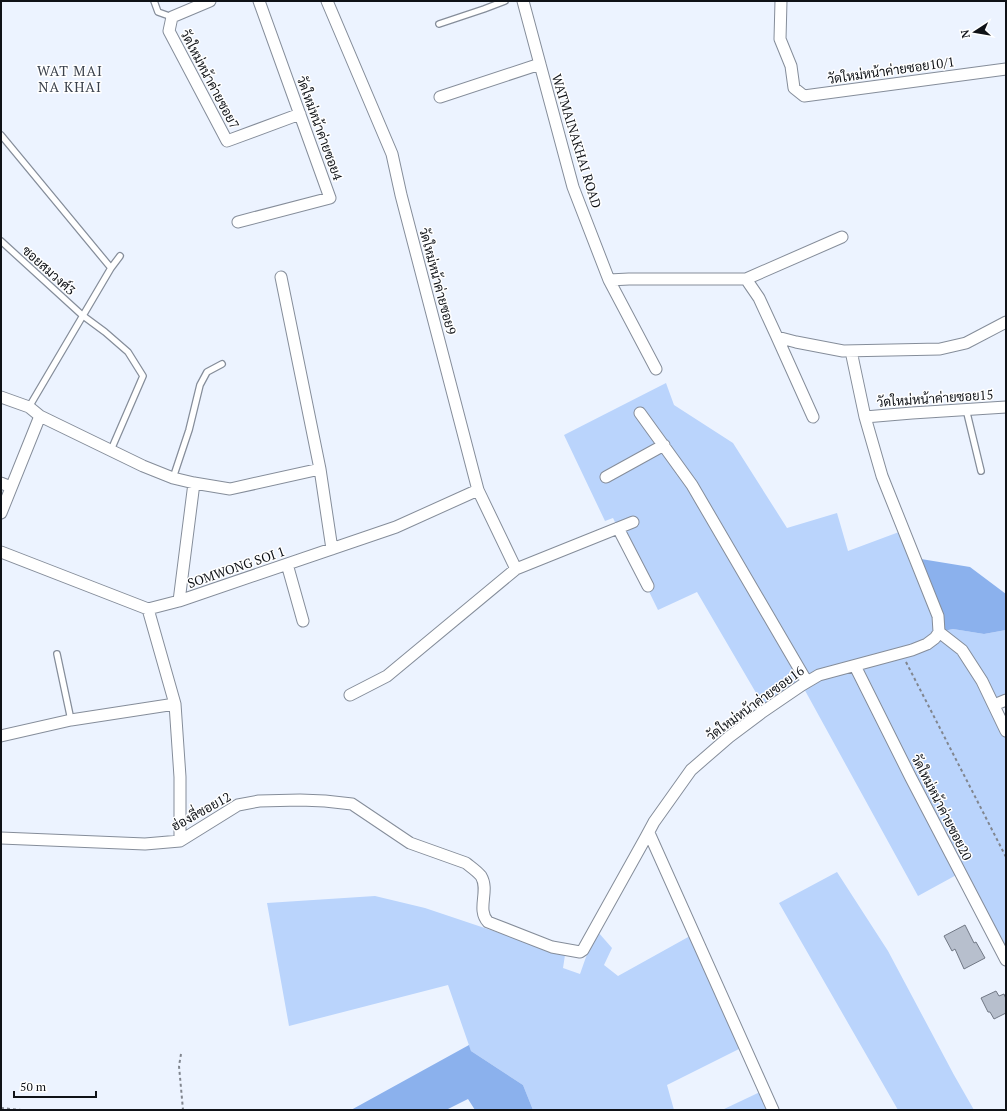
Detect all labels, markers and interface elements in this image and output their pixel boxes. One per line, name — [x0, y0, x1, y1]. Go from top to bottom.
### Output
north arrow — [955, 12, 995, 52]
street label: วัดใหม่หน้าค่ายซอย7 — [176, 26, 244, 132]
text: N — [957, 28, 973, 40]
street label: วัดใหม่หน้าค่ายซอย10/1 — [826, 52, 956, 88]
district label: WAT MAI NA KHAI — [37, 61, 103, 96]
street label: WATMAINAKHAI ROAD — [548, 72, 606, 210]
street label: วัดใหม่หน้าค่ายซอย4 — [293, 73, 347, 183]
street label: วัดใหม่หน้าค่ายซอย9 — [415, 226, 461, 336]
street label: ซอยสมวงศ์3 — [18, 241, 80, 299]
street label: วัดใหม่หน้าค่ายซอย15 — [876, 385, 994, 411]
street label: SOMWONG SOI 1 — [185, 542, 287, 592]
street label: วัดใหม่หน้าค่ายซอย16 — [702, 661, 808, 745]
street label: วัดใหม่หน้าค่ายซอย20 — [907, 751, 977, 863]
street label: ฮ่องลี่ซอย12 — [167, 785, 234, 835]
scale bar — [14, 1073, 96, 1099]
text: 50 m — [20, 1079, 47, 1094]

